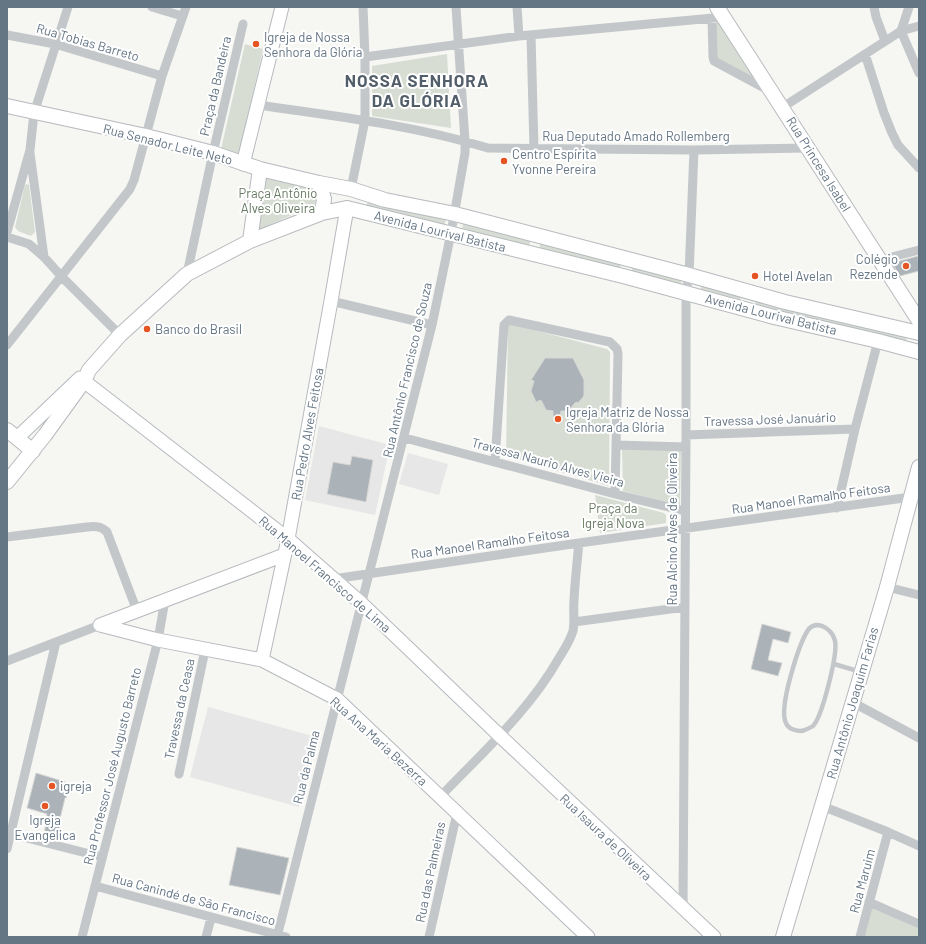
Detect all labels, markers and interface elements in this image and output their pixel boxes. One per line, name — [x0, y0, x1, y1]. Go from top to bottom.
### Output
street label: Rua Tobias Barreto — [35, 20, 141, 64]
place label: Igreja de Nossa Senhora da Glória — [264, 29, 362, 60]
street label: Praça da Bandeira — [196, 35, 234, 137]
marker: Igreja de Nossa Senhora da Glória — [251, 39, 261, 49]
district label: NOSSA SENHORA DA GLÓRIA — [345, 70, 489, 110]
street label: Rua Princesa Isabel — [783, 114, 855, 214]
street label: Rua Senador Leite Neto — [102, 120, 234, 168]
street label: Rua Deputado Amado Rollemberg — [542, 128, 730, 144]
place label: Centro Espírita Yvonne Pereira — [512, 146, 596, 177]
marker: Centro Espírita Yvonne Pereira — [499, 156, 509, 166]
park label: Praça Antônio Alves Oliveira — [239, 185, 317, 216]
street label: Avenida Lourival Batista — [372, 207, 508, 255]
place label: Colégio Rezende — [849, 251, 898, 282]
marker: Colégio Rezende — [901, 261, 911, 271]
place label: Hotel Avelan — [763, 268, 833, 284]
marker: Hotel Avelan — [750, 271, 760, 281]
street label: Rua Antônio Francisco de Souza — [379, 281, 435, 459]
street label: Avenida Lourival Batista — [703, 290, 839, 338]
place label: Banco do Brasil — [155, 321, 242, 337]
marker: Banco do Brasil — [142, 324, 152, 334]
street label: Rua Pedro Alves Feitosa — [287, 367, 327, 501]
place label: Igreja Matriz de Nossa Senhora da Glória — [566, 404, 689, 435]
street label: Travessa José Januário — [703, 409, 837, 429]
marker: Igreja Matriz de Nossa Senhora da Glória — [553, 414, 563, 424]
street label: Travessa Naurio Alves Vieira — [470, 434, 626, 490]
street label: Rua Alcino Alves de Oliveira — [664, 453, 680, 605]
street label: Rua Manoel Ramalho Feitosa — [731, 479, 891, 517]
park label: Praça da Igreja Nova — [582, 500, 644, 531]
street label: Rua Manoel Francisco de Lima — [256, 512, 394, 636]
street label: Rua Manoel Ramalho Feitosa — [410, 524, 570, 562]
street label: Rua Antônio Joaquim Farias — [823, 625, 881, 781]
street label: Travessa da Ceasa — [160, 657, 198, 761]
street label: Rua Professor José Augusto Barreto — [80, 665, 144, 867]
street label: Rua Ana Maria Bezerra — [327, 693, 431, 789]
street label: Rua da Palma — [289, 729, 323, 805]
place label: igreja — [60, 778, 92, 794]
marker: igreja — [47, 781, 57, 791]
street label: Rua Isaura de Oliveira — [557, 790, 655, 884]
marker: Igreja Evangelica — [40, 801, 50, 811]
place label: Igreja Evangelica — [14, 812, 76, 843]
street label: Rua das Palmeiras — [412, 820, 448, 924]
street label: Rua Maruim — [846, 847, 878, 915]
street label: Rua Canindé de São Francisco — [111, 869, 277, 929]

